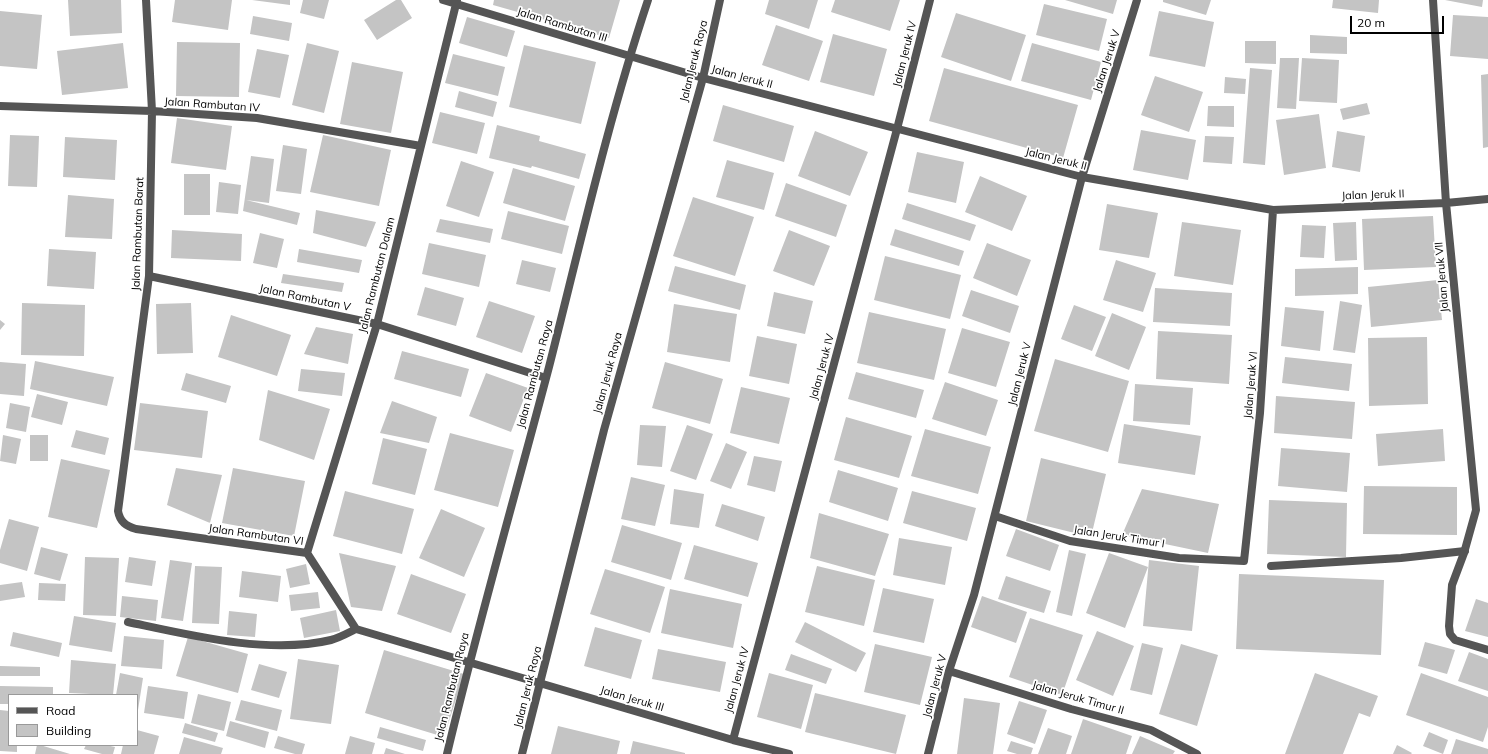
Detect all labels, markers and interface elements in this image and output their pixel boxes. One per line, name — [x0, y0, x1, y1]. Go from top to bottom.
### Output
street label: Jalan Rambutan III — [515, 5, 609, 45]
scale bar — [1352, 8, 1446, 34]
text: 20 m — [1357, 15, 1385, 30]
street label: Jalan Jeruk Raya — [677, 19, 711, 103]
street label: Jalan Jeruk IV — [890, 20, 920, 88]
street label: Jalan Jeruk V — [1091, 28, 1123, 94]
street label: Jalan Jeruk II — [710, 62, 774, 92]
street label: Jalan Rambutan IV — [164, 95, 260, 115]
street label: Jalan Jeruk II — [1024, 145, 1088, 173]
street label: Jalan Rambutan Barat — [129, 177, 147, 291]
street label: Jalan Jeruk II — [1341, 187, 1405, 203]
street label: Jalan Rambutan Dalam — [356, 216, 398, 334]
street label: Jalan Jeruk VII — [1432, 241, 1452, 313]
street label: Jalan Rambutan V — [258, 282, 352, 314]
street label: Jalan Rambutan Raya — [514, 318, 556, 430]
street label: Jalan Jeruk Raya — [591, 331, 625, 415]
street label: Jalan Jeruk IV — [807, 333, 837, 401]
street label: Jalan Jeruk V — [1006, 341, 1034, 407]
street label: Jalan Jeruk VI — [1241, 351, 1261, 419]
street label: Jalan Rambutan VI — [208, 522, 304, 548]
street label: Jalan Jeruk Timur I — [1072, 523, 1166, 551]
street label: Jalan Rambutan Raya — [432, 631, 472, 743]
street label: Jalan Jeruk Raya — [511, 645, 545, 729]
street label: Jalan Jeruk IV — [722, 646, 752, 714]
street label: Jalan Jeruk V — [920, 653, 950, 719]
street label: Jalan Jeruk Timur II — [1030, 679, 1126, 717]
street label: Jalan Jeruk III — [599, 684, 665, 714]
legend — [8, 694, 138, 746]
text: Road — [46, 703, 75, 718]
text: Building — [46, 723, 91, 738]

